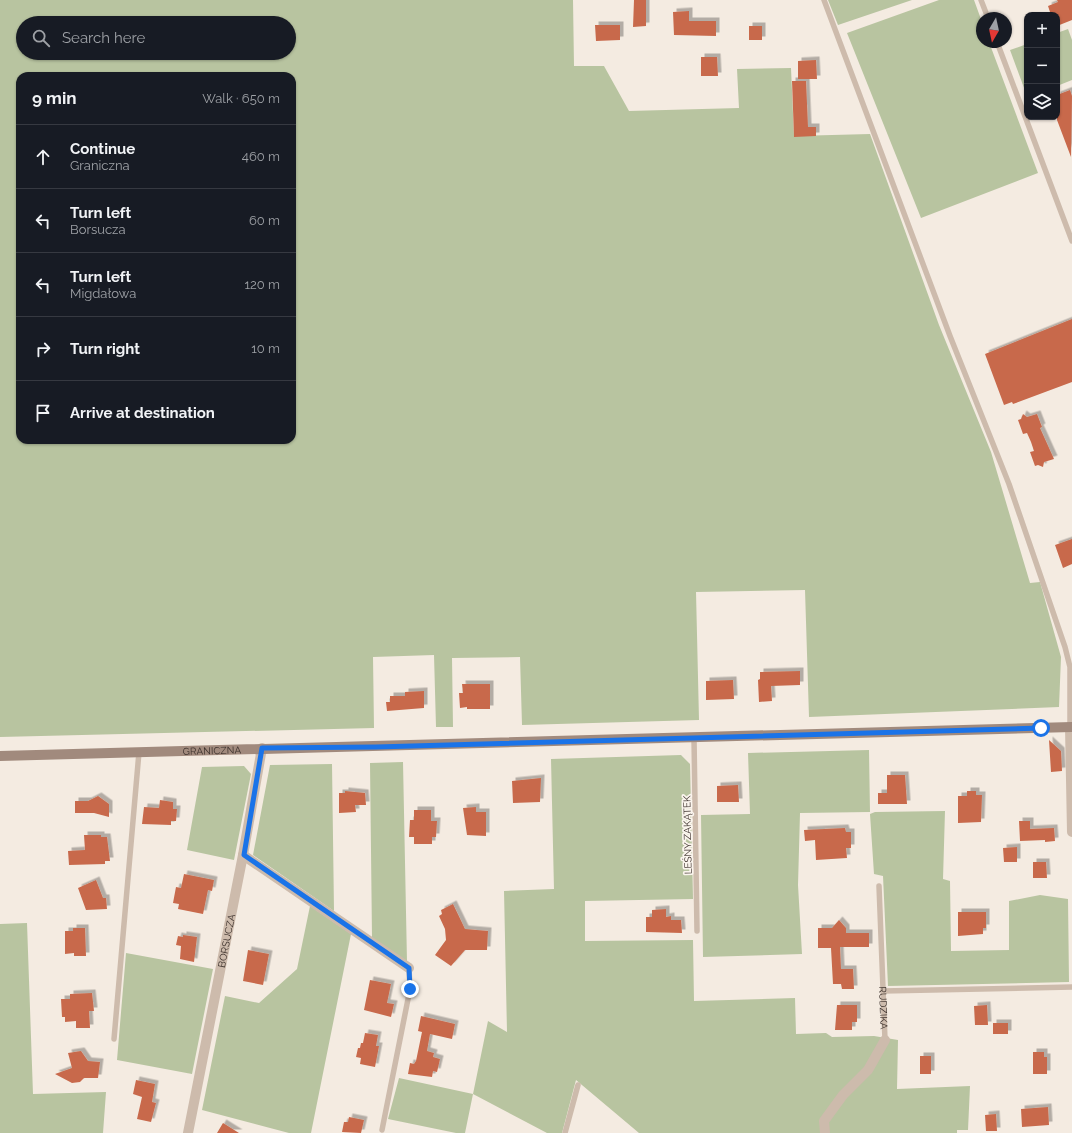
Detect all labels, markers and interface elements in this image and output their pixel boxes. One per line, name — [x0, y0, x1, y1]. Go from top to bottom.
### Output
north arrow — [976, 12, 1012, 48]
map controls — [1024, 12, 1060, 120]
button: + — [1024, 12, 1060, 48]
search box — [16, 16, 296, 60]
icon: search — [30, 27, 52, 49]
text: Search here — [62, 29, 145, 47]
button: − — [1024, 48, 1060, 84]
button: layers — [1024, 84, 1060, 120]
text: 9 min — [32, 88, 77, 108]
text: Walk · 650 m — [202, 91, 280, 106]
text: Continue — [70, 140, 135, 158]
icon: ahead — [32, 146, 54, 168]
text: 460 m — [242, 149, 280, 164]
text: Graniczna — [70, 158, 130, 173]
text: Turn left — [70, 204, 131, 222]
icon: left — [32, 210, 54, 232]
text: 60 m — [249, 213, 280, 228]
text: Borsucza — [70, 222, 126, 237]
text: Turn left — [70, 268, 131, 286]
icon: left — [32, 274, 54, 296]
text: 120 m — [244, 277, 280, 292]
text: Migdałowa — [70, 286, 136, 301]
icon: right — [32, 338, 54, 360]
text: Turn right — [70, 340, 140, 358]
text: 10 m — [251, 341, 280, 356]
icon: arrive — [32, 402, 54, 424]
text: Arrive at destination — [70, 404, 215, 422]
route start — [1032, 719, 1050, 737]
street label: GRANICZNA — [183, 744, 241, 757]
street label: LEŚNY ZAKĄTEK — [681, 795, 694, 874]
street label: BORSUCZA — [216, 913, 237, 969]
route end — [401, 980, 419, 998]
street label: RUDZIKA — [877, 986, 890, 1030]

